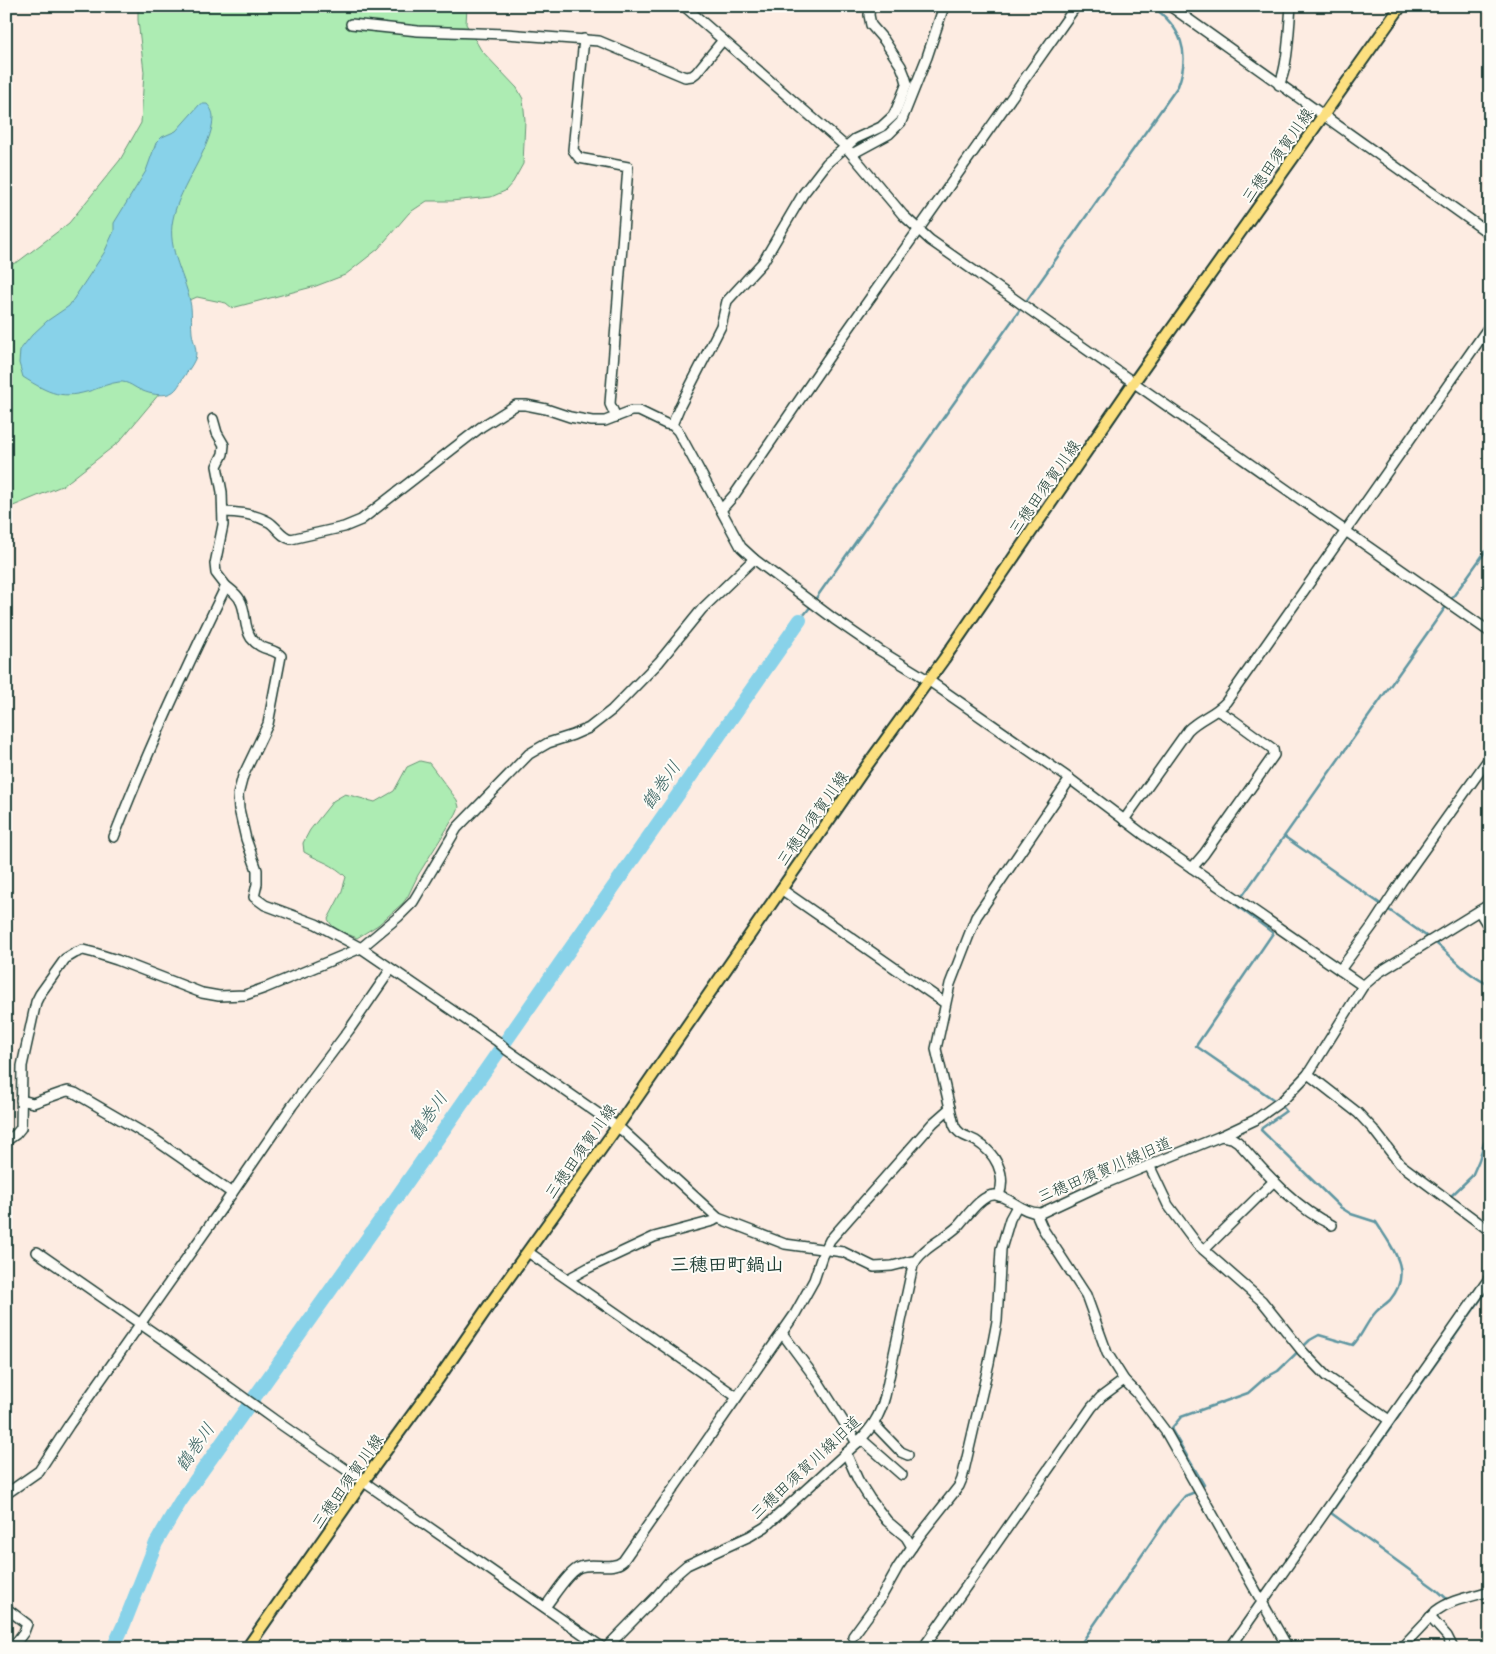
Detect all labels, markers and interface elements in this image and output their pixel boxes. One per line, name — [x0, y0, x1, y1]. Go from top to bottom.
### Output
street label: 三穂田須賀川線 — [1234, 102, 1318, 207]
street label: 三穂田須賀川線 — [1001, 434, 1085, 539]
water label: 鶴巻川 — [633, 754, 686, 814]
street label: 三穂田須賀川線 — [769, 765, 853, 870]
water label: 鶴巻川 — [400, 1085, 453, 1145]
street label: 三穂田須賀川線 — [537, 1098, 621, 1203]
street label: 三穂田須賀川線旧道 — [1033, 1129, 1175, 1207]
district label: 三穂田町鍋山 — [670, 1249, 784, 1277]
street label: 三穂田須賀川線旧道 — [743, 1408, 865, 1524]
water label: 鶴巻川 — [167, 1416, 220, 1476]
street label: 三穂田須賀川線 — [304, 1428, 388, 1533]

